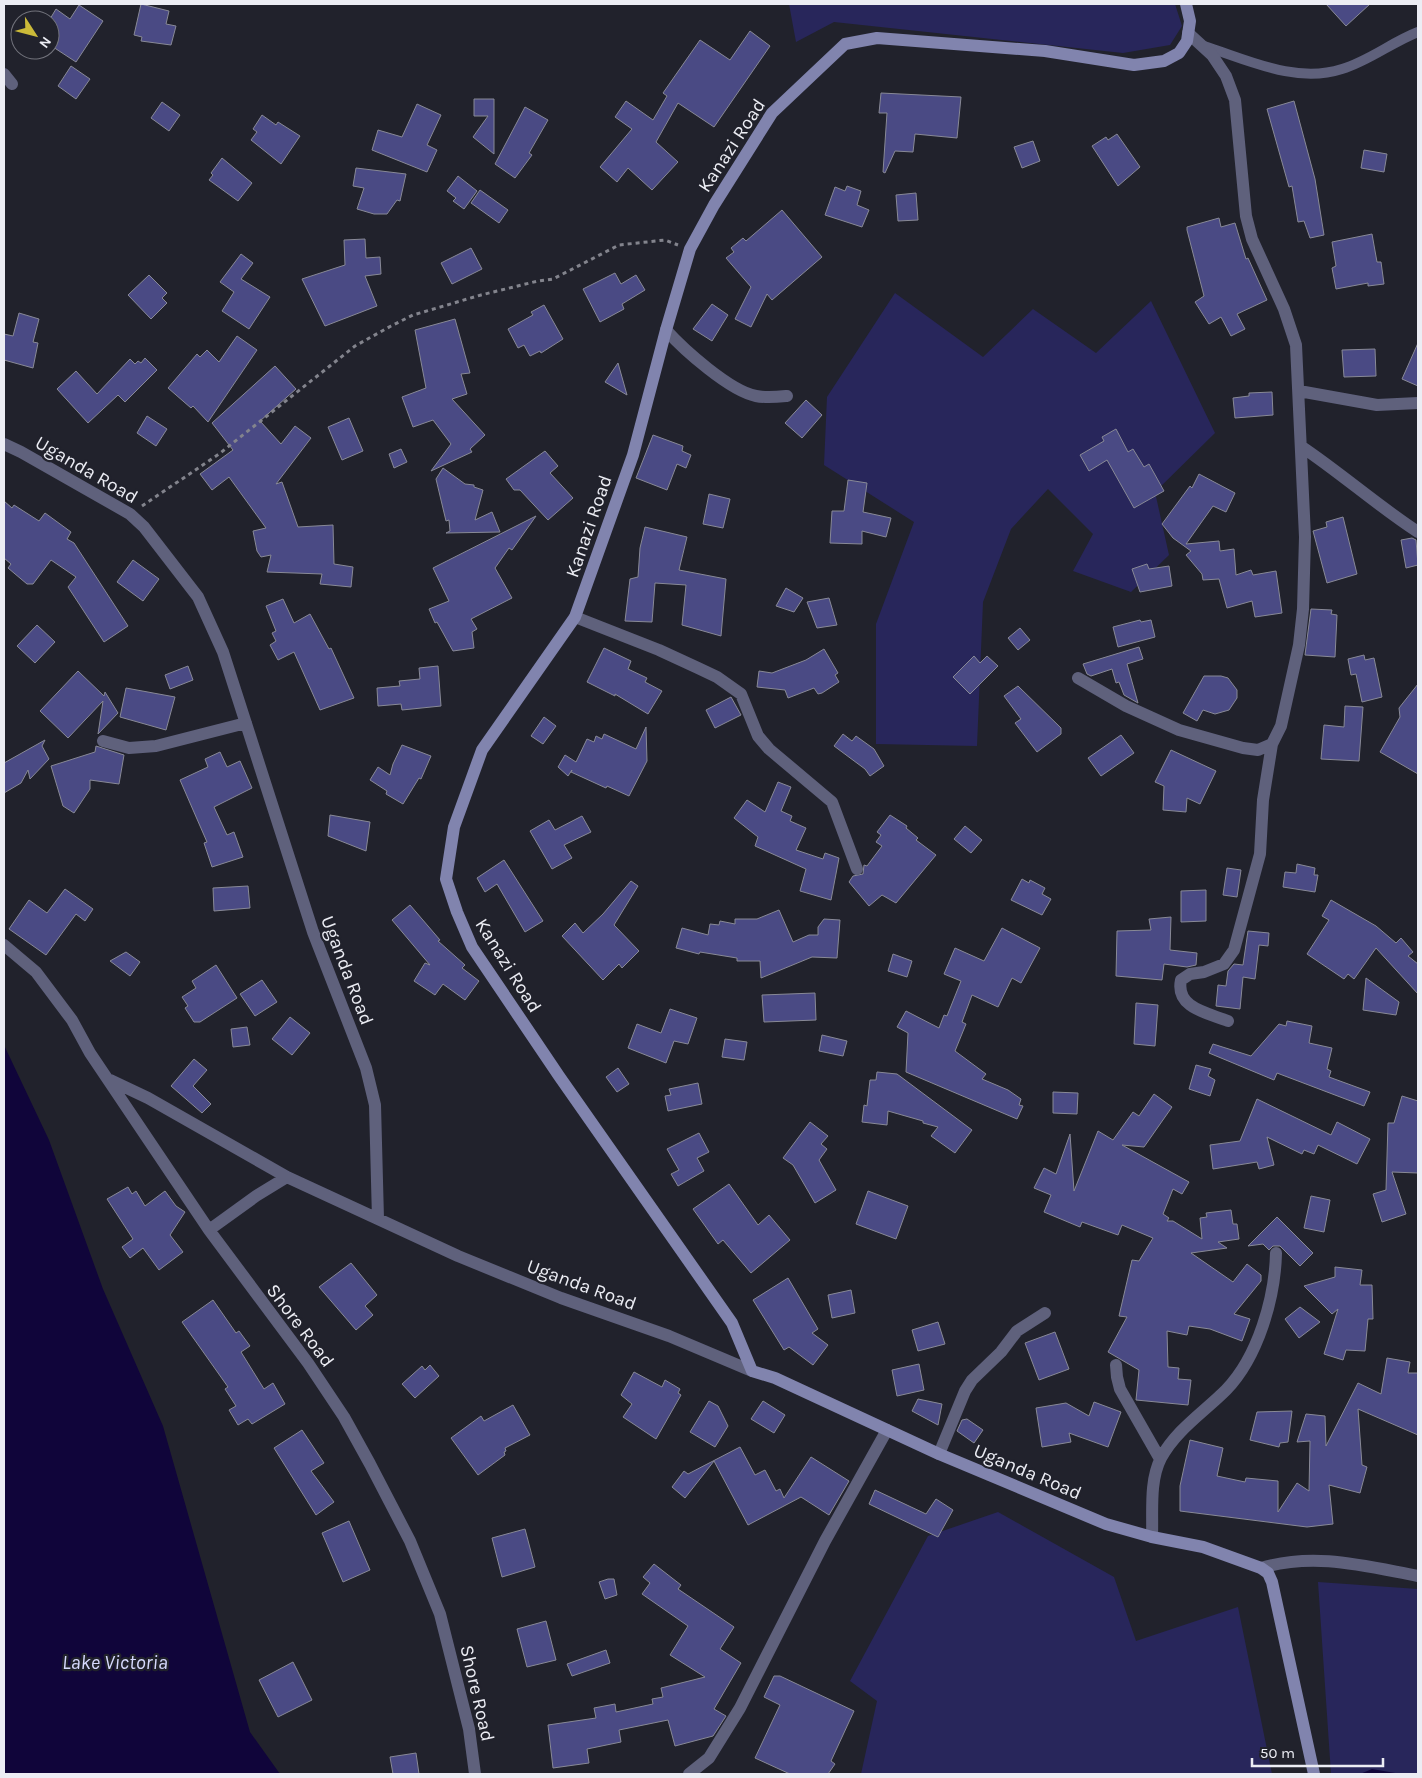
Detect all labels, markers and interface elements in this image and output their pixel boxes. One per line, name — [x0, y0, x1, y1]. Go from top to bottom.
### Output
north arrow — [10, 10, 60, 60]
text: N — [35, 33, 55, 51]
street label: Kanazi Road — [694, 95, 770, 196]
street label: Uganda Road — [31, 432, 142, 508]
street label: Kanazi Road — [561, 472, 617, 580]
street label: Uganda Road — [316, 913, 378, 1028]
street label: Kanazi Road — [471, 914, 546, 1017]
street label: Uganda Road — [524, 1255, 639, 1315]
street label: Shore Road — [262, 1280, 339, 1371]
street label: Uganda Road — [970, 1439, 1085, 1505]
street label: Shore Road — [455, 1643, 499, 1744]
water label: Lake Victoria — [62, 1651, 168, 1674]
scale bar — [1252, 1736, 1383, 1768]
text: 50 m — [1260, 1744, 1295, 1762]

